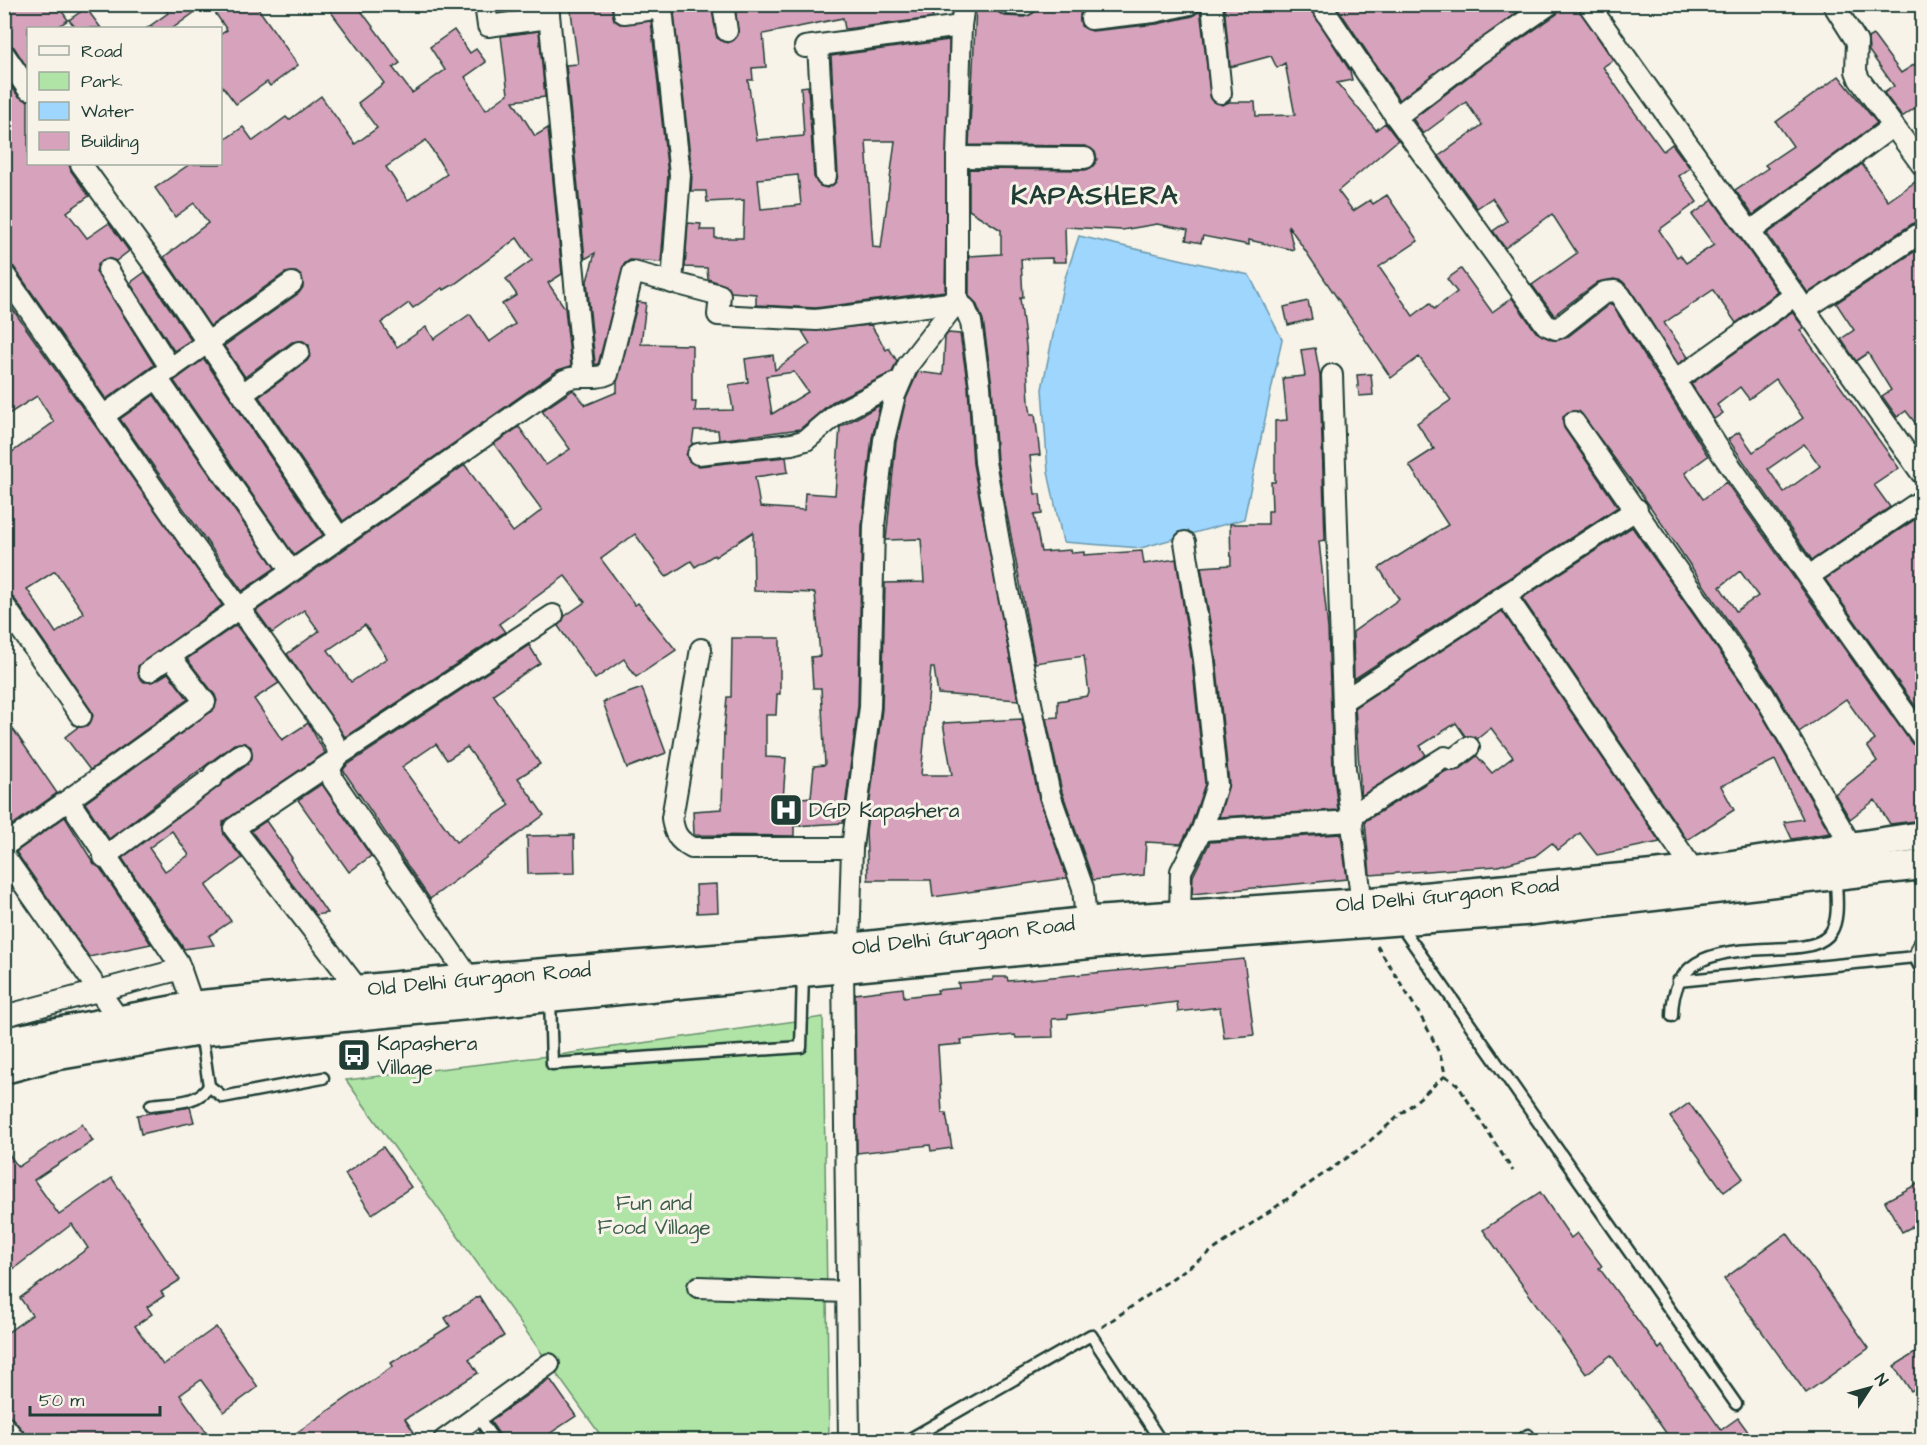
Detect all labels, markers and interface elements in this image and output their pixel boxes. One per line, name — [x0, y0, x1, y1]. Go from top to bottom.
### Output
legend — [27, 27, 222, 165]
text: Road — [81, 39, 122, 64]
text: Park — [81, 69, 123, 94]
text: Water — [81, 99, 134, 124]
text: Building — [81, 129, 139, 155]
district label: KAPASHERA — [1011, 177, 1179, 215]
hospital icon: DGD Kapashera — [768, 792, 804, 828]
place label: DGD Kapashera — [809, 796, 960, 826]
street label: Old Delhi Gurgaon Road — [1335, 870, 1561, 919]
street label: Old Delhi Gurgaon Road — [850, 909, 1077, 962]
street label: Old Delhi Gurgaon Road — [366, 955, 592, 1003]
place label: Kapashera Village — [377, 1029, 478, 1084]
bus stop icon: Kapashera Village — [336, 1037, 372, 1073]
park label: Fun and Food Village — [597, 1189, 711, 1244]
north arrow — [1840, 1358, 1900, 1418]
text: N — [1869, 1369, 1893, 1390]
scale bar — [30, 1379, 160, 1417]
text: 50 m — [39, 1388, 84, 1413]

